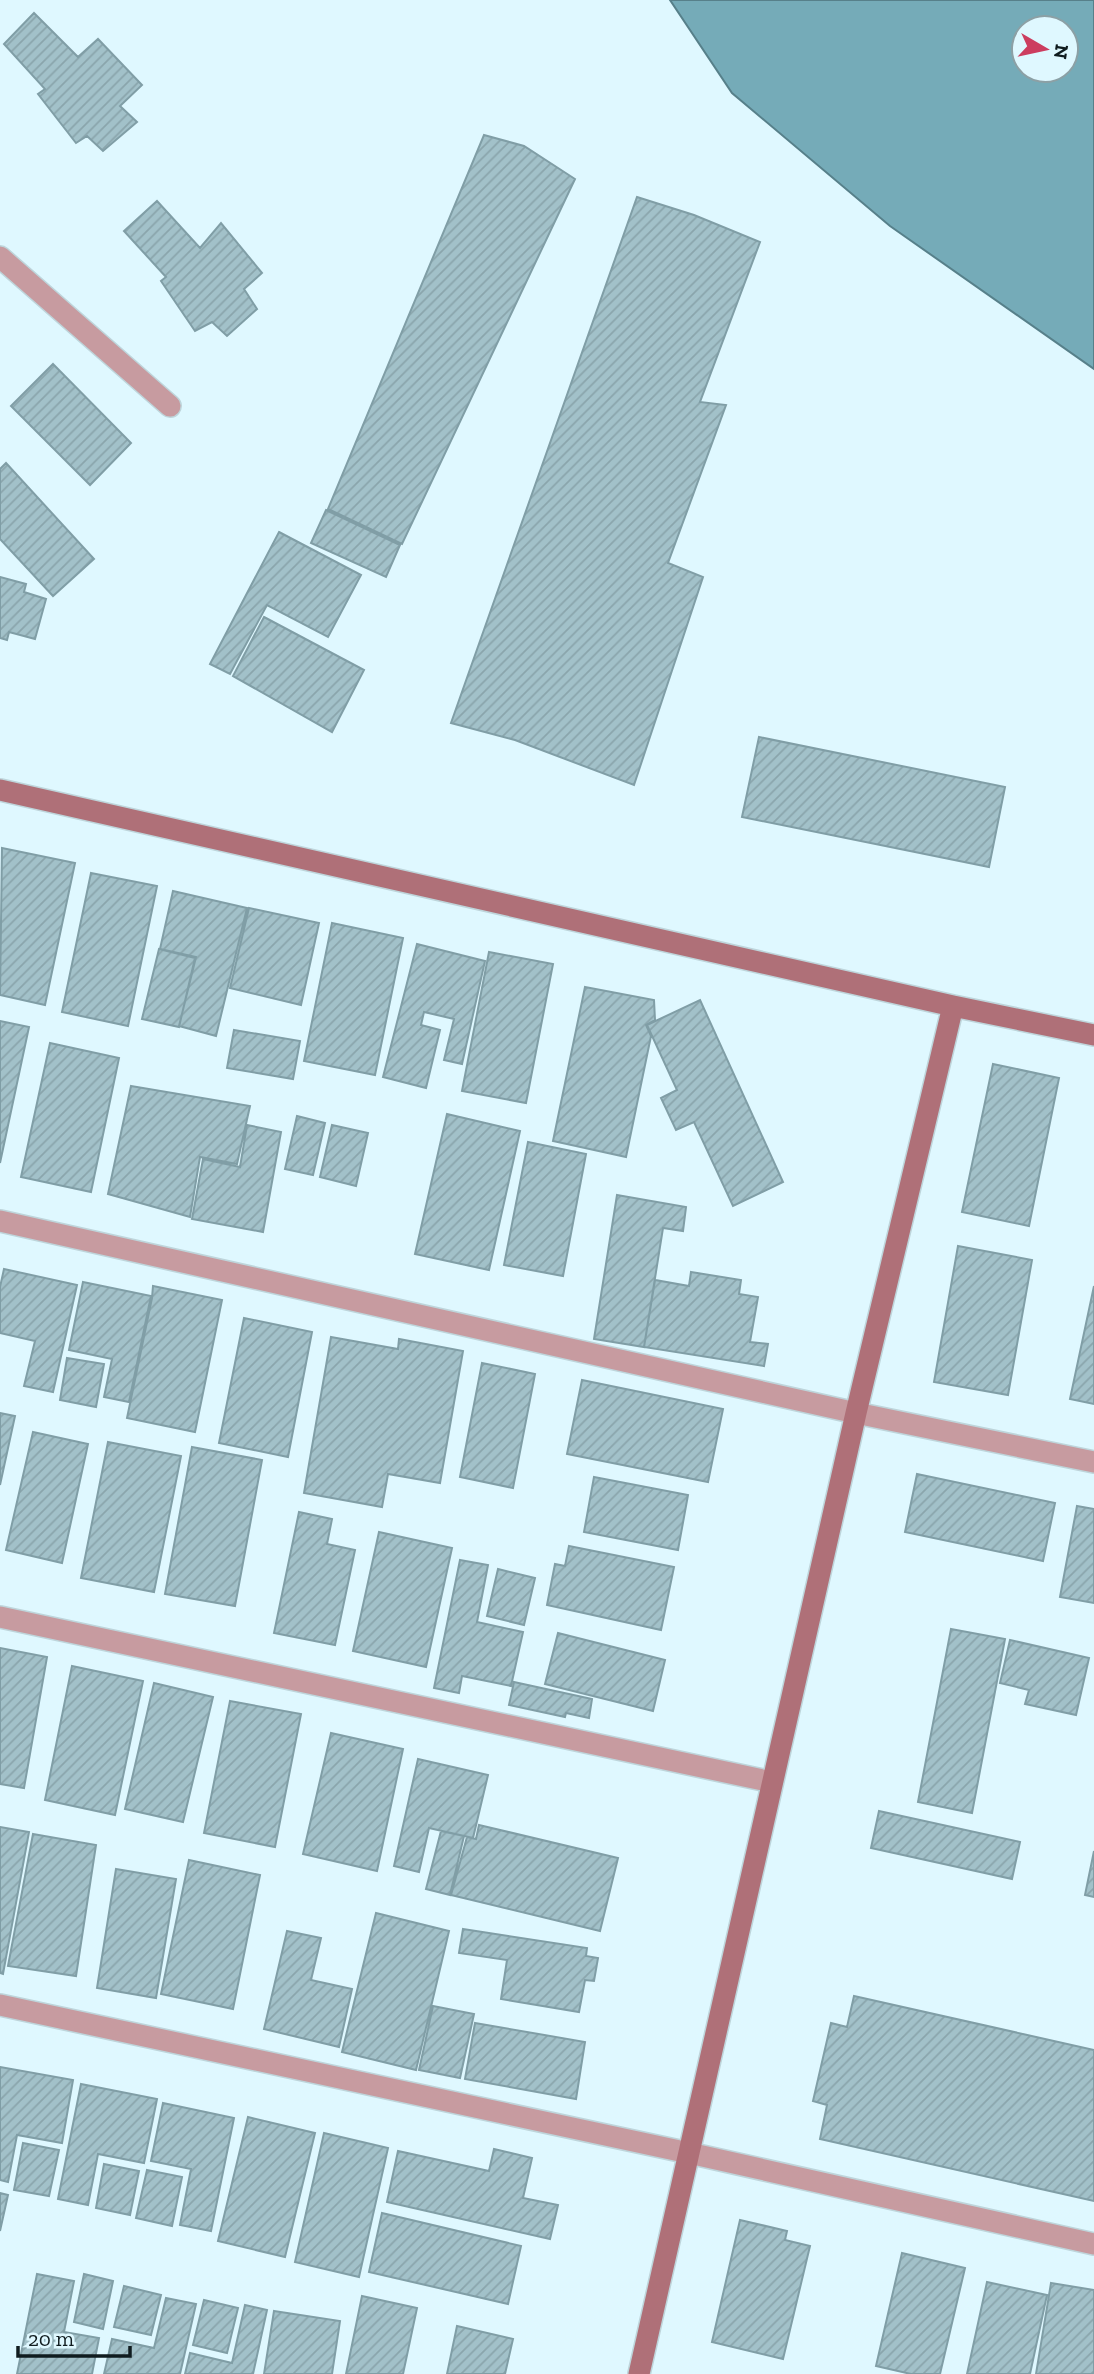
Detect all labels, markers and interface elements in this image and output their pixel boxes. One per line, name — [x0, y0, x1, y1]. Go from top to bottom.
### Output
north arrow — [1010, 14, 1080, 84]
text: N — [1049, 43, 1074, 61]
scale bar — [18, 2314, 130, 2358]
text: 20 m — [28, 2326, 74, 2351]

